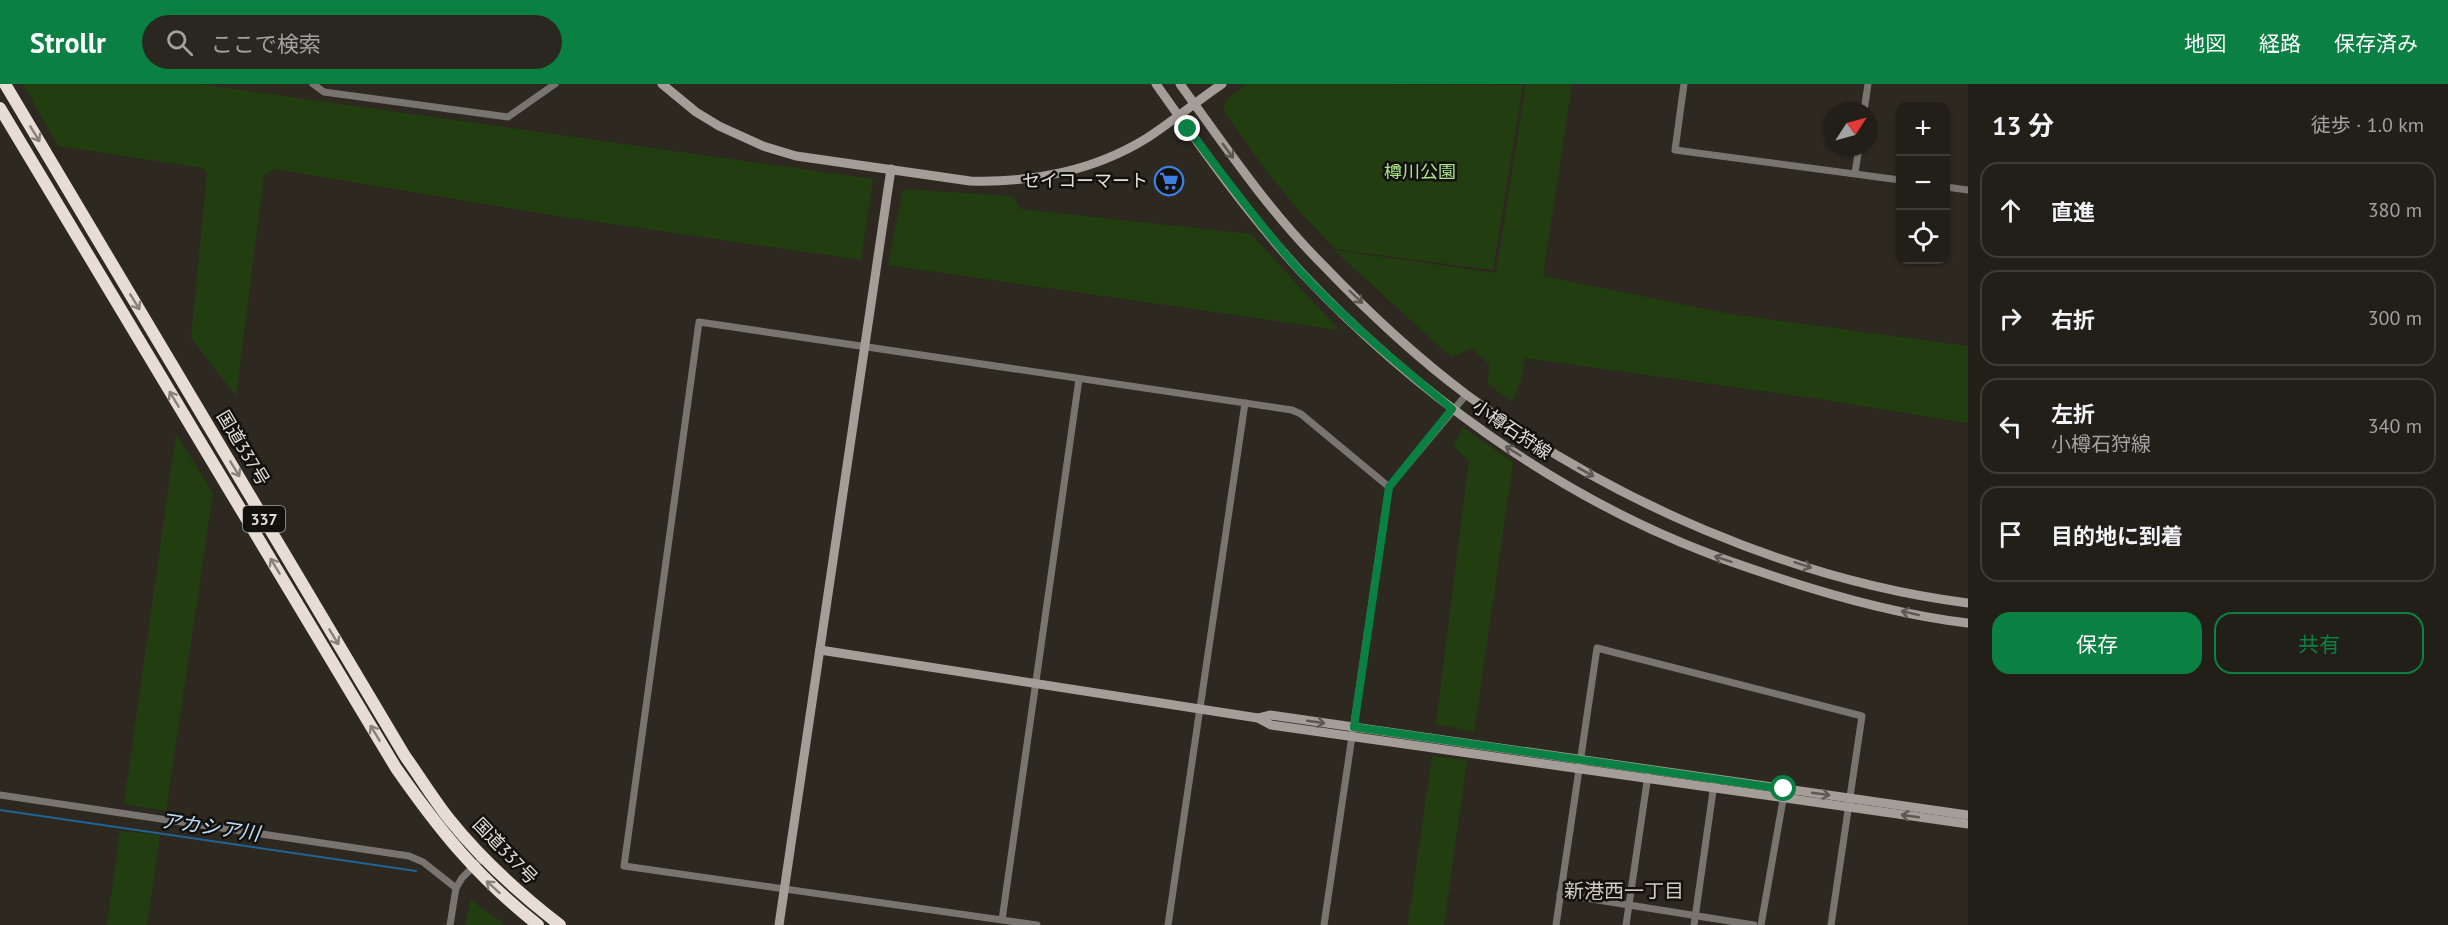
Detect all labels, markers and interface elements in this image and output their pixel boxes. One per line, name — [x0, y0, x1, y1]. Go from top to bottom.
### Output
search box — [142, 15, 562, 69]
text: Strollr — [30, 24, 106, 61]
icon: search — [163, 26, 196, 59]
text: ここで検索 — [211, 30, 321, 58]
text: 地図 — [2184, 30, 2226, 57]
text: 経路 — [2259, 30, 2301, 57]
text: 保存済み — [2334, 30, 2418, 57]
north arrow — [1824, 102, 1878, 156]
map controls — [1896, 102, 1950, 264]
button: + — [1896, 102, 1950, 156]
text: 13 分 — [1992, 109, 2054, 142]
text: 徒歩 · 1.0 km — [2311, 112, 2424, 138]
route end — [1174, 115, 1200, 141]
one-way arrow — [30, 125, 42, 142]
one-way arrow — [1222, 143, 1234, 159]
button: − — [1896, 156, 1950, 210]
park label: 樽川公園 — [1384, 160, 1456, 183]
supermarket icon: セイコーマート — [1153, 165, 1185, 197]
place label: セイコーマート — [1022, 169, 1148, 192]
icon: ahead — [1994, 194, 2027, 227]
text: 380 m — [2368, 197, 2422, 223]
text: 直進 — [2051, 198, 2095, 226]
button: locate — [1896, 210, 1950, 264]
one-way arrow — [1349, 290, 1364, 305]
one-way arrow — [129, 293, 141, 310]
icon: right — [1994, 302, 2027, 335]
text: 300 m — [2368, 305, 2422, 331]
text: 右折 — [2051, 306, 2095, 334]
one-way arrow — [168, 391, 180, 408]
street label: 小樽石狩線 — [1469, 395, 1556, 464]
text: 左折 — [2051, 400, 2095, 428]
street label: 国道337号 — [212, 406, 275, 489]
icon: left — [1994, 410, 2027, 443]
text: 340 m — [2368, 413, 2422, 439]
text: 小樽石狩線 — [2051, 431, 2151, 457]
one-way arrow — [1505, 445, 1522, 457]
one-way arrow — [229, 460, 241, 477]
one-way arrow — [1576, 467, 1594, 478]
road number: 337 — [243, 506, 285, 532]
icon: arrive — [1994, 518, 2027, 551]
text: 目的地に到着 — [2051, 522, 2183, 550]
one-way arrow — [1715, 552, 1733, 563]
one-way arrow — [268, 558, 280, 575]
one-way arrow — [1793, 560, 1812, 571]
one-way arrow — [1901, 607, 1921, 618]
button: 保存 — [1992, 612, 2202, 674]
button: 共有 — [2214, 612, 2424, 674]
one-way arrow — [329, 628, 341, 645]
one-way arrow — [1305, 716, 1325, 727]
one-way arrow — [369, 725, 381, 742]
route start — [1770, 775, 1796, 801]
one-way arrow — [1810, 788, 1830, 799]
water label: アカシア川 — [159, 807, 263, 847]
one-way arrow — [1901, 811, 1920, 822]
street label: 国道337号 — [468, 813, 543, 889]
district label: 新港西一丁目 — [1564, 878, 1684, 904]
one-way arrow — [486, 880, 501, 894]

